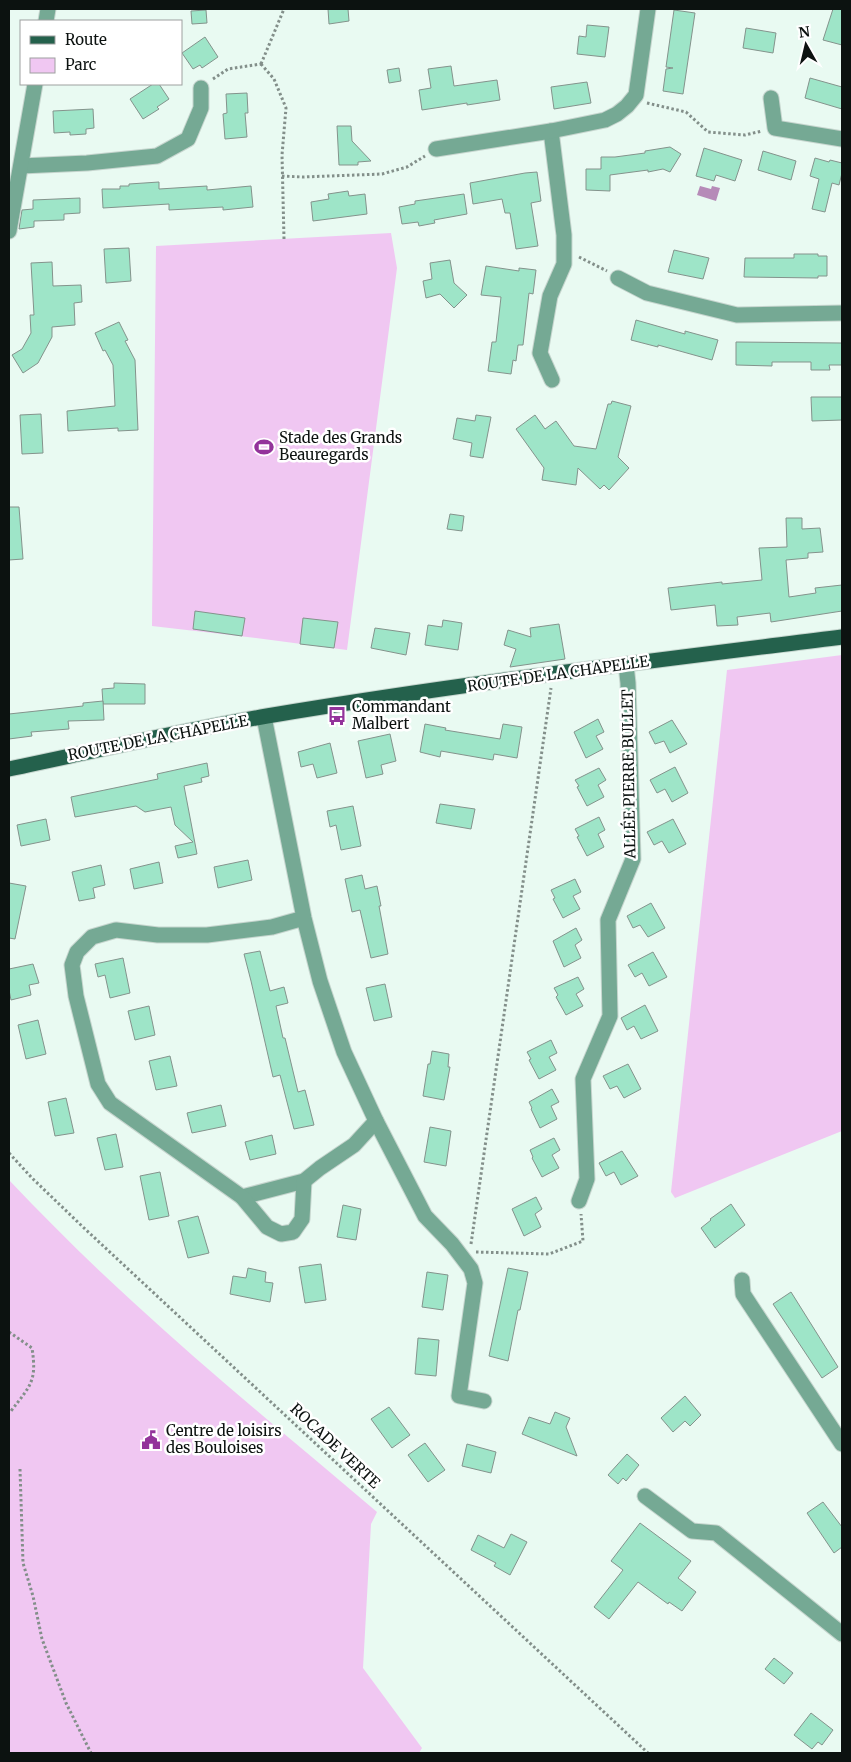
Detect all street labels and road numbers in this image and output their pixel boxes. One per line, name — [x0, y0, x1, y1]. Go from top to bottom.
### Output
street label: ROUTE DE LA CHAPELLE — [466, 651, 650, 696]
street label: ALLÉE PIERRE BULLET — [617, 689, 639, 860]
street label: ROUTE DE LA CHAPELLE — [66, 711, 250, 764]
street label: ROCADE VERTE — [286, 1399, 385, 1492]

